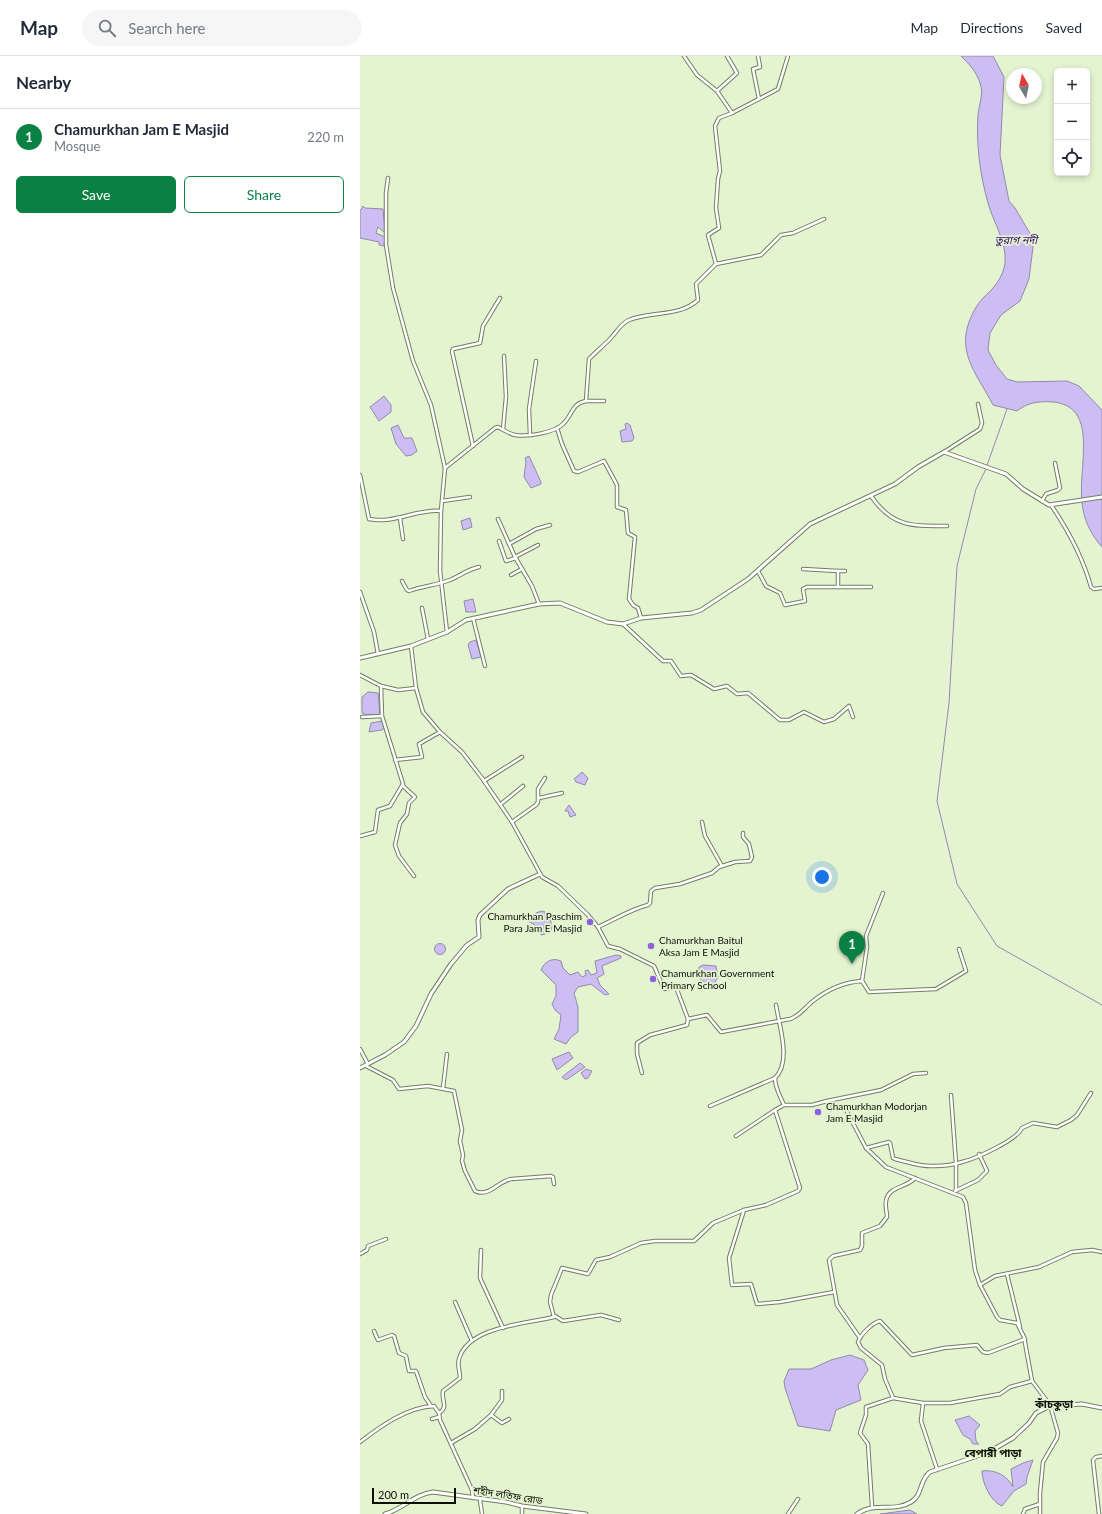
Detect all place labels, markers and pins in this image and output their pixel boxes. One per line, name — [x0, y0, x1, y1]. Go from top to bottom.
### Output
place label: Chamurkhan Paschim Para Jam E Masjid — [487, 910, 582, 934]
marker: Chamurkhan Paschim Para Jam E Masjid — [585, 917, 595, 927]
pin: 1 — [839, 931, 865, 964]
place label: Chamurkhan Baitul Aksa Jam E Masjid — [659, 934, 743, 958]
marker: Chamurkhan Baitul Aksa Jam E Masjid — [646, 941, 656, 951]
place label: Chamurkhan Government Primary School — [661, 967, 775, 991]
marker: Chamurkhan Government Primary School — [648, 974, 658, 984]
place label: Chamurkhan Modorjan Jam E Masjid — [826, 1100, 927, 1124]
marker: Chamurkhan Modorjan Jam E Masjid — [813, 1107, 823, 1117]

